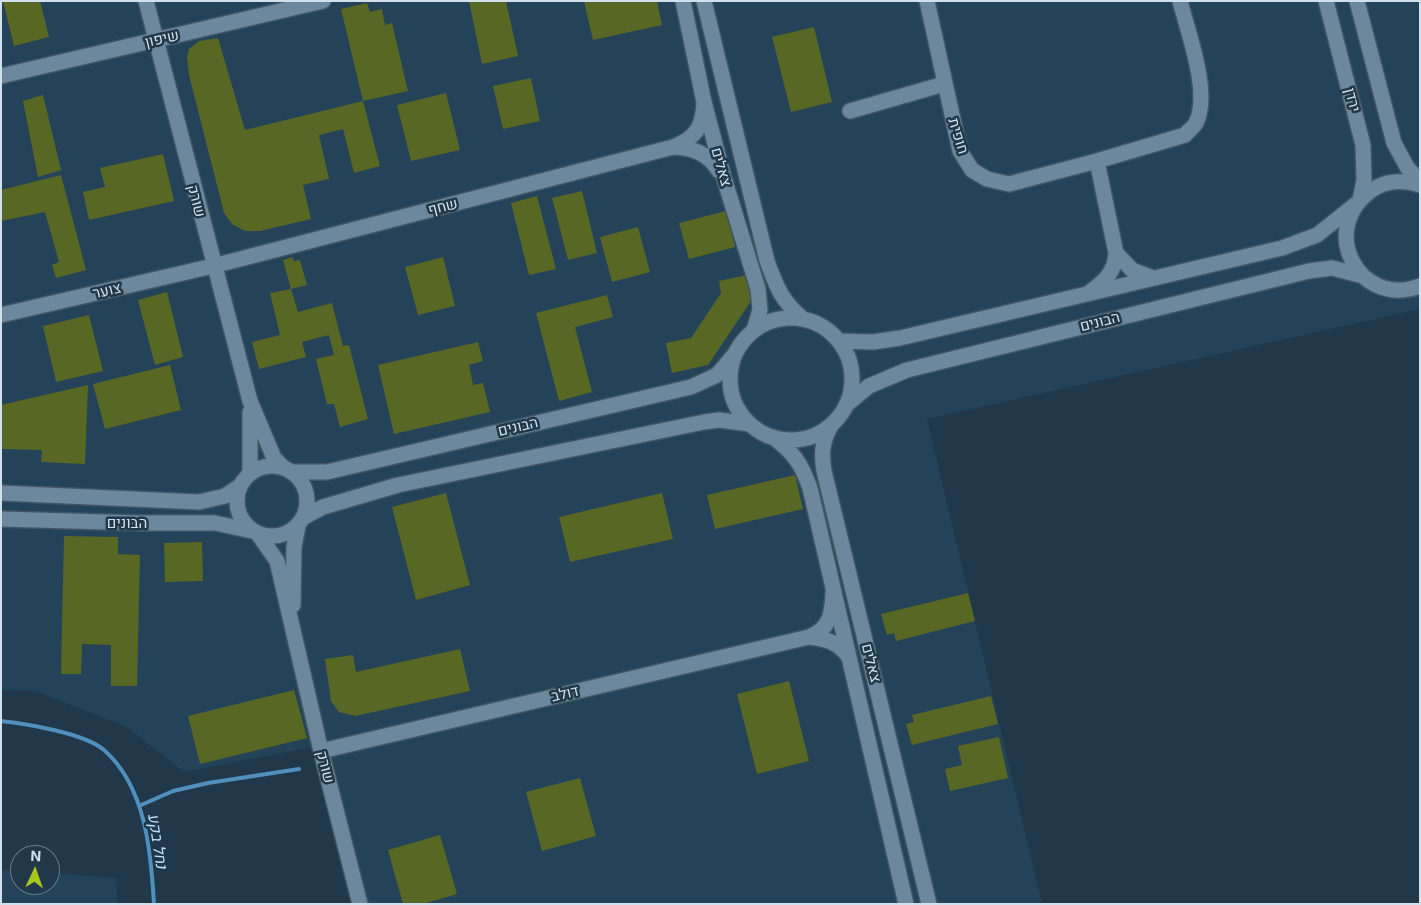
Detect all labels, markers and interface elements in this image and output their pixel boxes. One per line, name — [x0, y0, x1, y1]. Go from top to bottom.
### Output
street label: שיפון — [143, 26, 181, 52]
street label: ירדן — [1340, 86, 1364, 114]
street label: חופית — [944, 116, 972, 156]
street label: צאלים — [707, 145, 735, 189]
street label: שורק — [183, 183, 209, 219]
street label: שחף — [426, 195, 460, 219]
street label: צוער — [91, 279, 123, 303]
street label: הבונים — [1078, 308, 1122, 336]
street label: הבונים — [496, 414, 540, 440]
street label: הבונים — [107, 514, 147, 532]
street label: צאלים — [857, 642, 885, 684]
street label: דולב — [549, 682, 581, 706]
street label: שורק — [312, 749, 338, 785]
water label: נחל בקע — [143, 812, 171, 870]
north arrow — [10, 845, 60, 895]
text: N — [30, 847, 42, 864]

